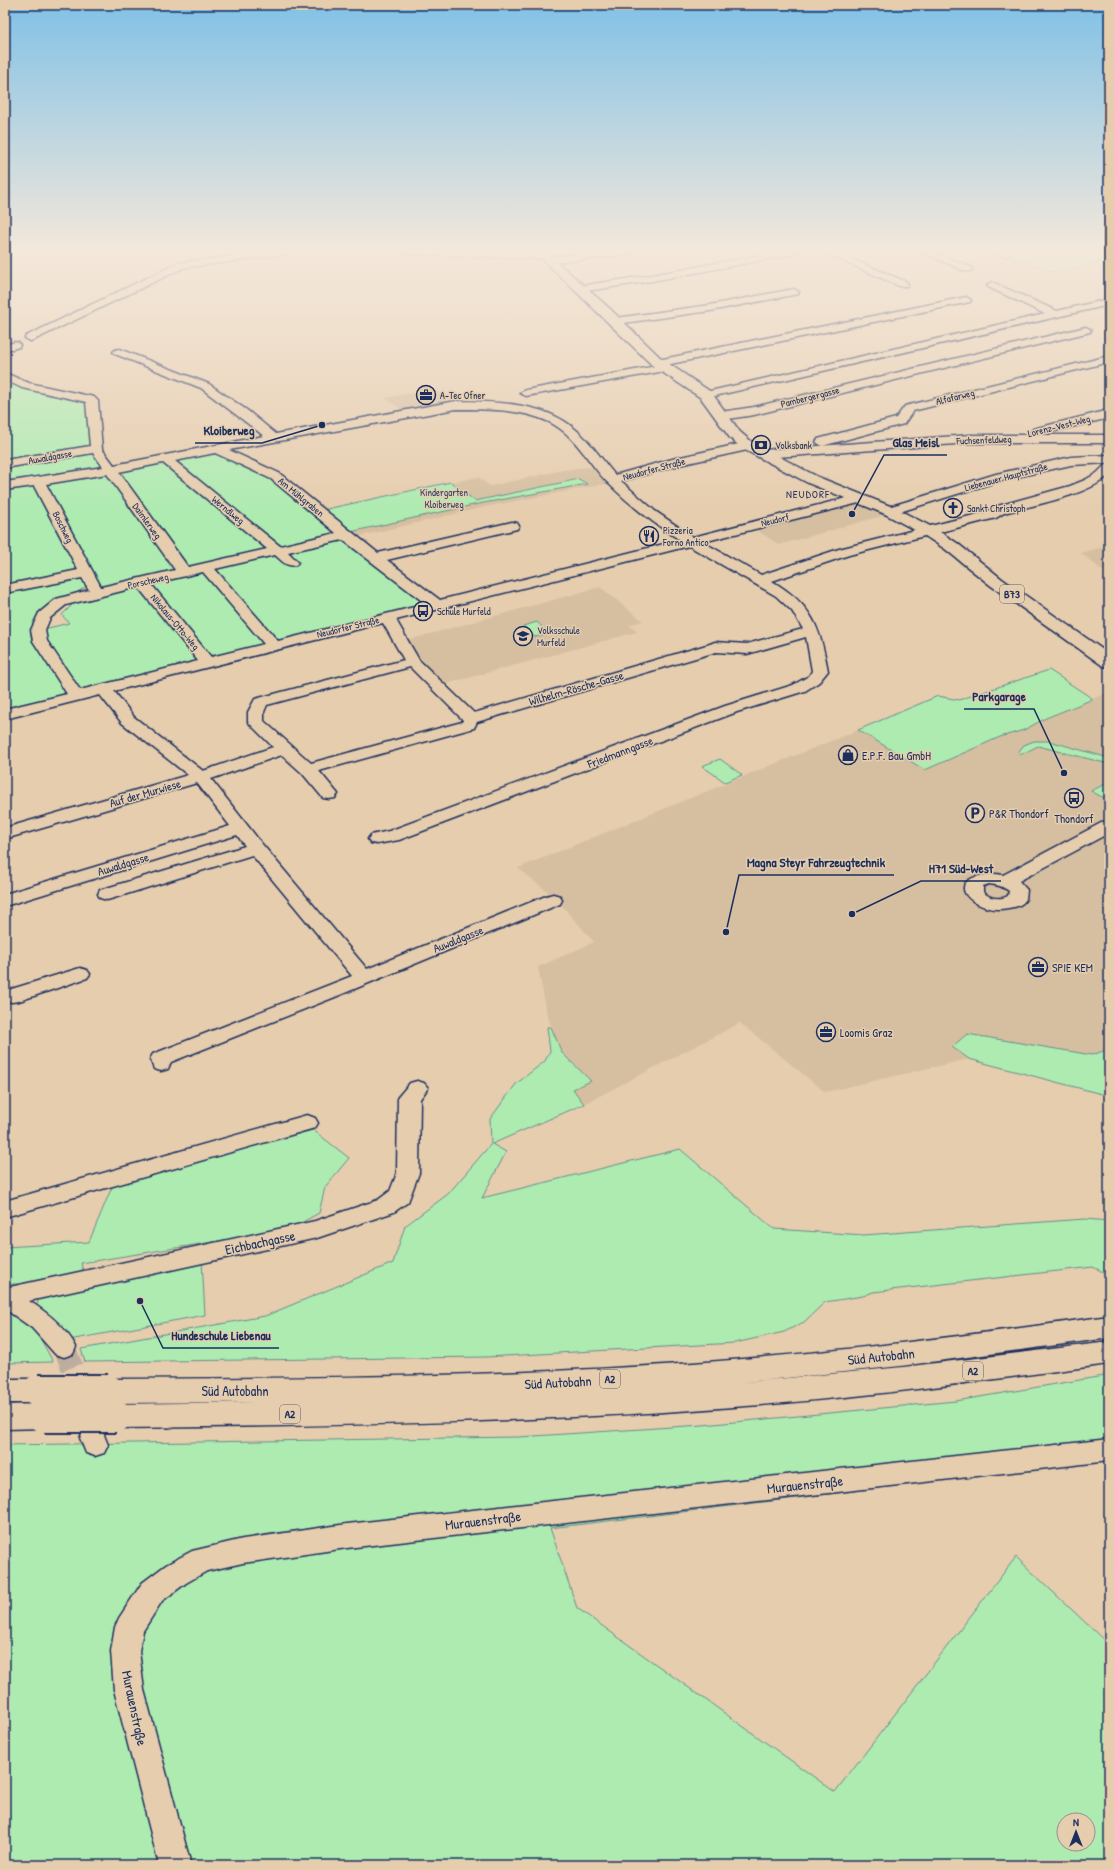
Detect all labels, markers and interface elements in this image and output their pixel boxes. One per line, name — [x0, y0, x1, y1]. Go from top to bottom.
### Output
street label: Pambergergasse — [779, 383, 841, 411]
office icon: A-Tec Ofner — [415, 384, 437, 406]
street label: Alfafarweg — [934, 386, 976, 408]
place label: A-Tec Ofner — [440, 389, 485, 402]
street label: Lorenz-Vest-Weg — [1026, 412, 1092, 440]
callout: Kloiberweg — [195, 418, 262, 443]
text: Kloiberweg — [204, 421, 255, 440]
callout: Glas Meisl — [884, 430, 947, 455]
text: Glas Meisl — [892, 433, 940, 451]
street label: Fuchsenfeldweg — [955, 433, 1012, 447]
bank icon: Volksbank — [750, 434, 772, 456]
place label: Volksbank — [775, 439, 812, 452]
street label: Auwaldgasse — [27, 447, 73, 467]
street label: Neudorfer Straße — [621, 454, 687, 484]
street label: Liebenauer Hauptstraße — [963, 460, 1049, 494]
street label: Am Mühlgraben — [275, 474, 327, 520]
park label: Kindergarten Kloiberweg — [420, 486, 468, 511]
district label: NEUDORF — [786, 487, 830, 501]
street label: Werndlweg — [209, 493, 247, 527]
church icon: Sankt Christoph — [942, 497, 964, 519]
street label: Daimlerweg — [130, 500, 165, 542]
place label: Sankt Christoph — [967, 502, 1026, 515]
street label: Boschweg — [49, 509, 77, 546]
street label: Neudorf — [760, 510, 791, 530]
place label: Pizzeria Forno Antico — [662, 524, 708, 549]
restaurant icon: Pizzeria Forno Antico — [638, 525, 660, 547]
street label: Porscheweg — [126, 570, 170, 592]
road number: B73 — [1000, 585, 1024, 603]
street label: Nikolaus-Otto-Weg — [148, 591, 203, 653]
bus stop icon: Schule Murfeld — [412, 600, 434, 622]
place label: Schule Murfeld — [437, 605, 491, 618]
street label: Neudorfer Straße — [315, 613, 381, 641]
place label: Volksschule Murfeld — [537, 624, 580, 649]
school or university icon: Volksschule Murfeld — [512, 625, 534, 647]
street label: Wilhelm-Rösche-Gasse — [527, 666, 626, 710]
callout: Parkgarage — [964, 684, 1034, 709]
text: Parkgarage — [972, 687, 1027, 706]
street label: Friedmanngasse — [584, 732, 655, 773]
shop icon: E.P.F. Bau GmbH — [837, 744, 859, 766]
place label: E.P.F. Bau GmbH — [862, 747, 931, 764]
street label: Auf der Murwiese — [107, 775, 183, 811]
bus stop icon: Thondorf — [1063, 787, 1085, 809]
parking icon: P&R Thondorf — [964, 802, 986, 824]
place label: P&R Thondorf — [989, 805, 1049, 822]
place label: Thondorf — [1054, 810, 1094, 827]
street label: Auwaldgasse — [95, 848, 151, 880]
callout: Magna Steyr Fahrzeugtechnik — [739, 850, 894, 875]
text: Magna Steyr Fahrzeugtechnik — [747, 853, 886, 872]
callout: H71 Süd-West — [921, 856, 1001, 881]
text: H71 Süd-West — [929, 859, 994, 877]
street label: Auwaldgasse — [430, 921, 486, 957]
office icon: SPIE KEM — [1027, 956, 1049, 978]
place label: SPIE KEM — [1052, 959, 1093, 976]
office icon: Loomis Graz — [815, 1021, 837, 1043]
place label: Loomis Graz — [840, 1024, 893, 1041]
street label: Eichbachgasse — [223, 1225, 297, 1260]
callout: Hundeschule Liebenau — [163, 1323, 279, 1348]
text: Hundeschule Liebenau — [171, 1326, 271, 1344]
street label: Süd Autobahn — [847, 1343, 915, 1369]
road number: A2 — [963, 1362, 983, 1380]
road number: A2 — [600, 1370, 620, 1388]
street label: Süd Autobahn — [524, 1371, 592, 1393]
street label: Süd Autobahn — [201, 1381, 269, 1400]
road number: A2 — [280, 1405, 300, 1423]
street label: Murauenstraße — [766, 1471, 844, 1498]
street label: Murauenstraße — [444, 1506, 523, 1535]
street label: Murauenstraße — [117, 1669, 152, 1748]
north arrow — [1056, 1812, 1096, 1852]
text: N — [1073, 1815, 1079, 1829]

